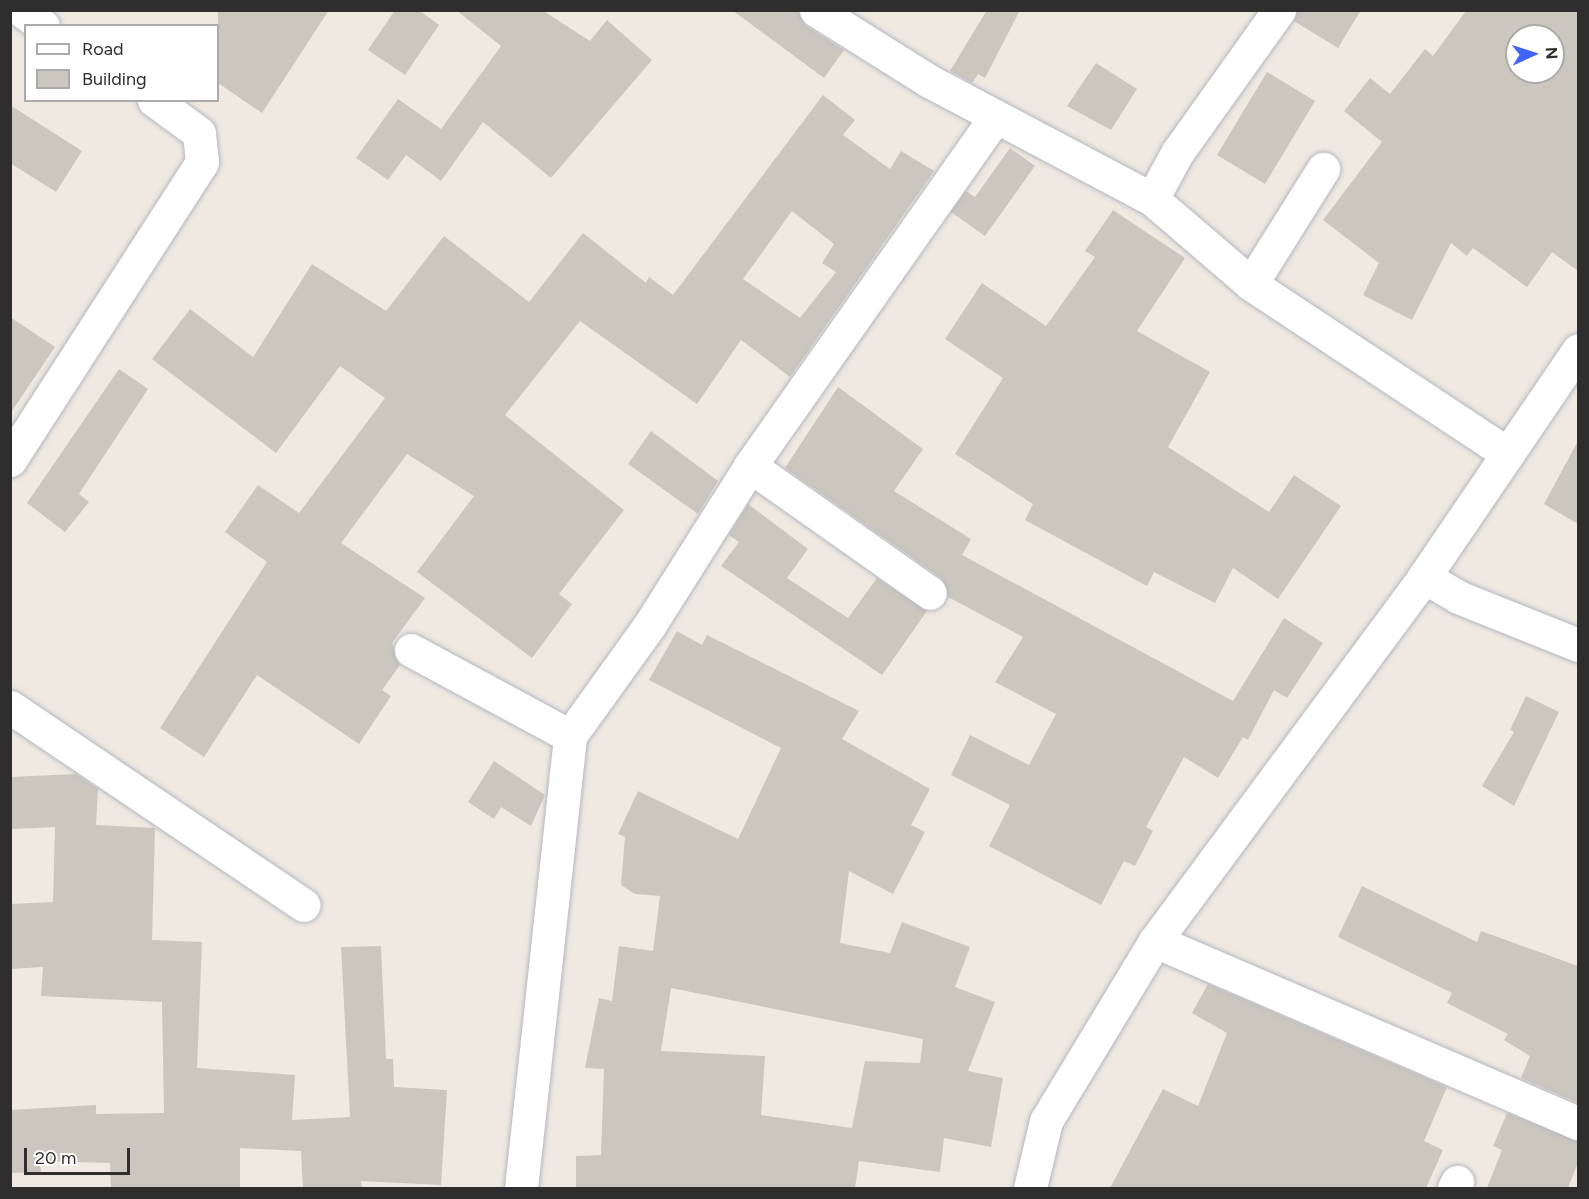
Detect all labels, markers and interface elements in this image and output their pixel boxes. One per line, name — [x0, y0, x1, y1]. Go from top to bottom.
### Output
legend — [24, 24, 219, 102]
north arrow — [1505, 24, 1565, 84]
text: Road — [82, 38, 123, 60]
text: N — [1542, 46, 1561, 60]
text: Building — [82, 68, 147, 90]
scale bar — [27, 1136, 134, 1174]
text: 20 m — [35, 1147, 76, 1169]

